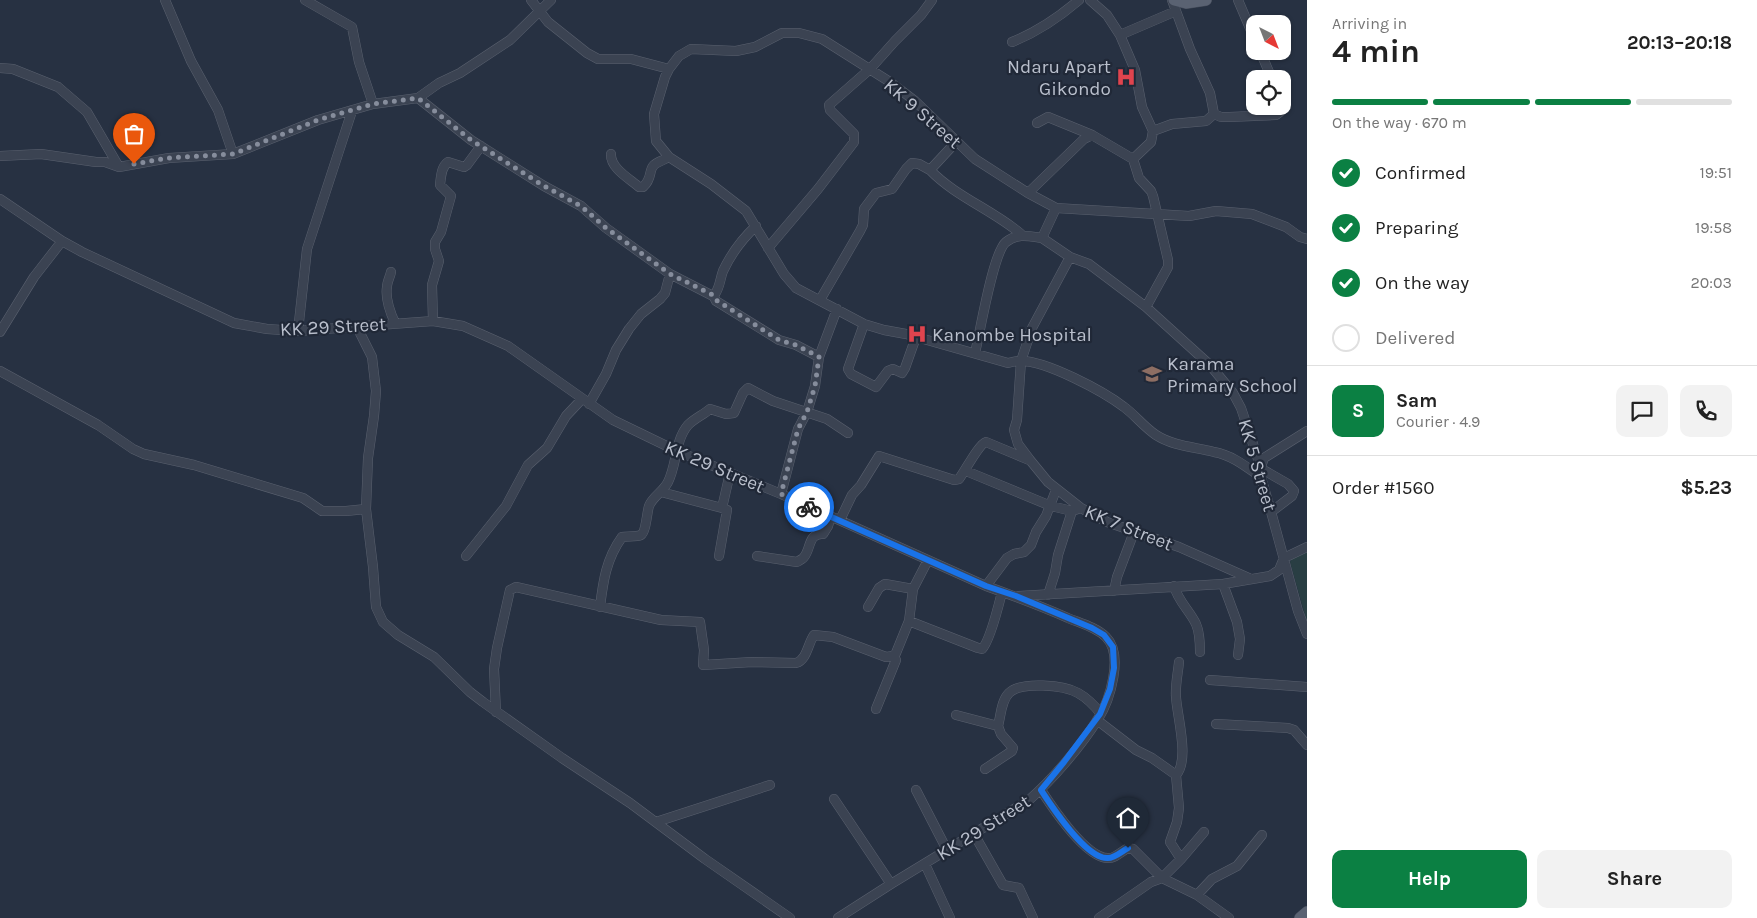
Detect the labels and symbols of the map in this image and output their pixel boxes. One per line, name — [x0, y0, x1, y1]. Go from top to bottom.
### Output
north arrow — [1246, 15, 1291, 60]
place label: Ndaru Apart Gikondo — [1007, 56, 1111, 100]
hospital icon: Ndaru Apart Gikondo — [1115, 66, 1137, 88]
street label: KK 9 Street — [879, 74, 966, 153]
pin — [113, 113, 155, 164]
street label: KK 29 Street — [279, 313, 387, 341]
hospital icon: Kanombe Hospital — [906, 323, 928, 345]
place label: Kanombe Hospital — [932, 324, 1092, 346]
place label: Karama Primary School — [1167, 353, 1297, 397]
school or university icon: Karama Primary School — [1141, 363, 1163, 385]
street label: KK 5 Street — [1233, 417, 1281, 514]
street label: KK 29 Street — [661, 436, 768, 498]
courier — [784, 482, 834, 532]
street label: KK 7 Street — [1081, 500, 1176, 556]
street label: KK 29 Street — [933, 790, 1034, 865]
pin — [1107, 797, 1149, 848]

